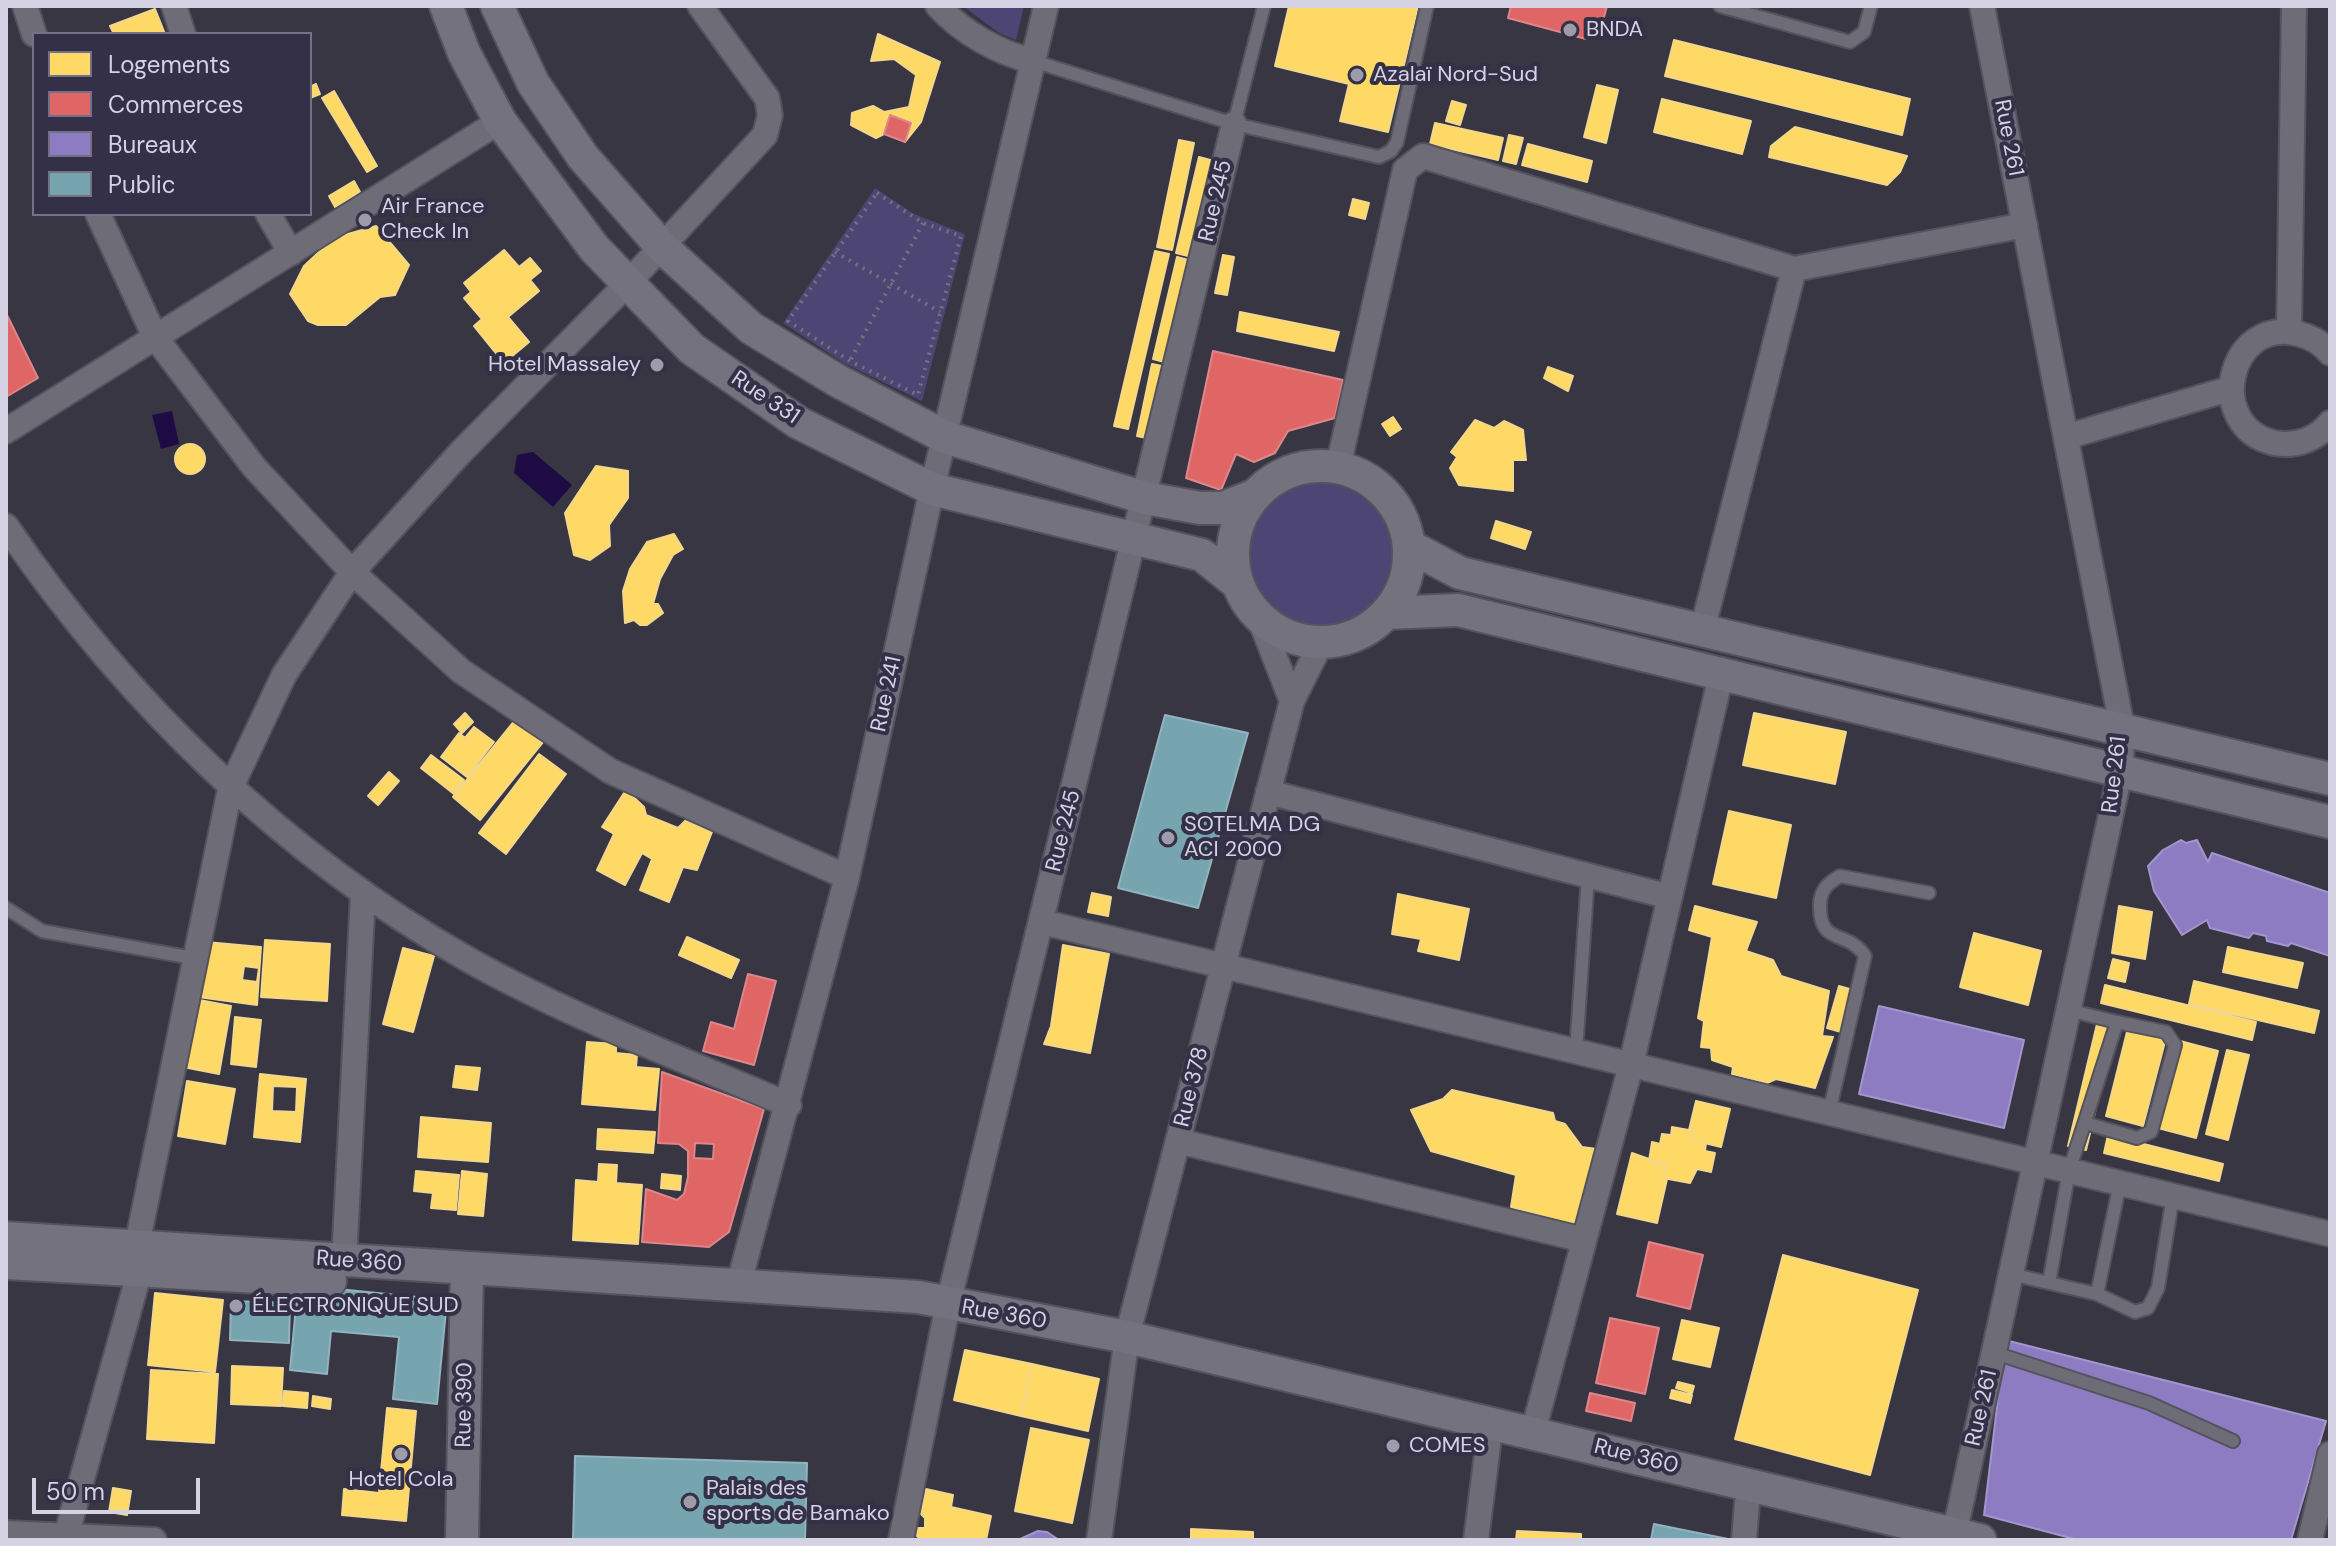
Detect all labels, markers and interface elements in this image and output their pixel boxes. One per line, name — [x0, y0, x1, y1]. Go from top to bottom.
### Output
place label: BNDA — [1586, 17, 1643, 43]
marker: BNDA — [1561, 21, 1579, 39]
legend — [32, 32, 312, 216]
text: Logements — [108, 49, 231, 80]
place label: Azalaï Nord-Sud — [1373, 62, 1538, 88]
marker: Azalaï Nord-Sud — [1348, 66, 1366, 84]
text: Commerces — [108, 89, 244, 120]
street label: Rue 261 — [1988, 98, 2028, 178]
text: Bureaux — [108, 129, 197, 160]
street label: Rue 245 — [1194, 158, 1238, 244]
text: Public — [108, 169, 176, 200]
place label: Air France Check In — [381, 194, 484, 246]
marker: Air France Check In — [356, 211, 374, 229]
place label: Hotel Massaley — [488, 352, 641, 378]
marker: Hotel Massaley — [648, 356, 666, 374]
street label: Rue 331 — [726, 366, 804, 430]
street label: Rue 241 — [866, 654, 908, 734]
street label: Rue 261 — [2097, 735, 2133, 815]
street label: Rue 245 — [1041, 787, 1087, 875]
place label: SOTELMA DG ACI 2000 — [1184, 812, 1320, 864]
marker: SOTELMA DG ACI 2000 — [1159, 829, 1177, 847]
street label: Rue 378 — [1169, 1044, 1215, 1130]
street label: Rue 360 — [315, 1246, 403, 1278]
place label: ÉLECTRONIQUE SUD — [252, 1293, 459, 1319]
street label: Rue 360 — [959, 1295, 1049, 1335]
marker: ÉLECTRONIQUE SUD — [227, 1297, 245, 1315]
street label: Rue 390 — [451, 1362, 479, 1448]
street label: Rue 261 — [1960, 1367, 2004, 1449]
place label: COMES — [1409, 1433, 1485, 1459]
street label: Rue 360 — [1591, 1434, 1681, 1480]
marker: COMES — [1384, 1437, 1402, 1455]
marker: Hotel Cola — [392, 1445, 410, 1463]
scale bar — [36, 1462, 204, 1512]
place label: Hotel Cola — [349, 1467, 453, 1493]
text: 50 m — [46, 1476, 105, 1507]
place label: Palais des sports de Bamako — [706, 1476, 890, 1528]
marker: Palais des sports de Bamako — [681, 1493, 699, 1511]

